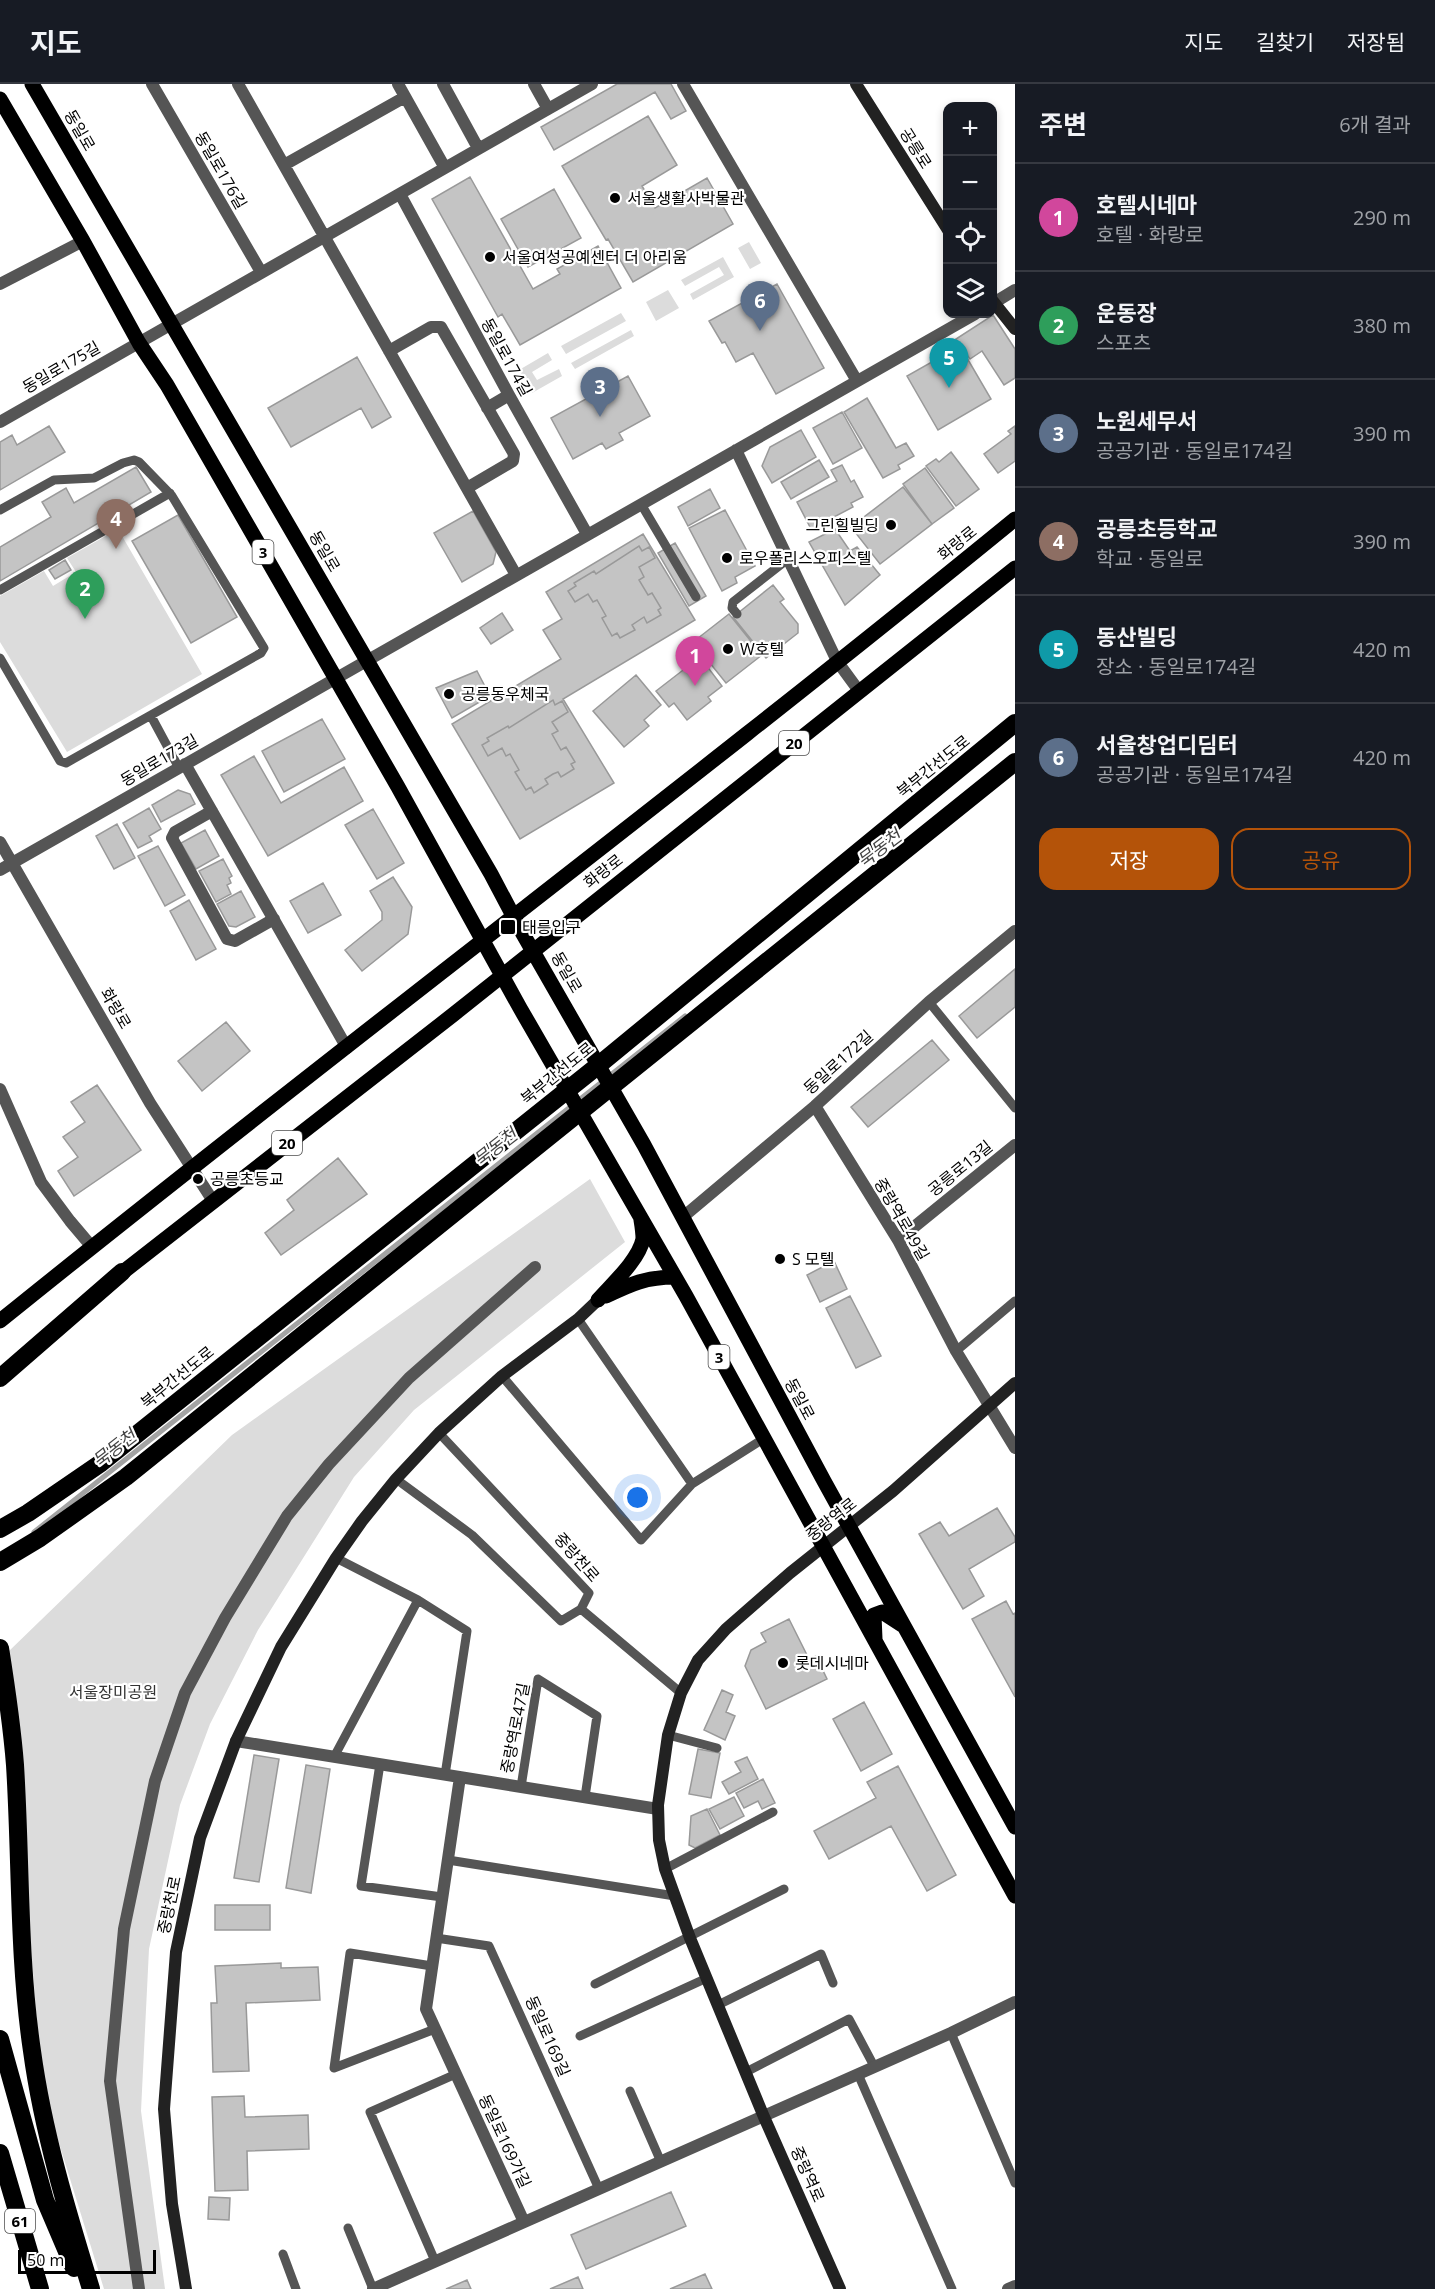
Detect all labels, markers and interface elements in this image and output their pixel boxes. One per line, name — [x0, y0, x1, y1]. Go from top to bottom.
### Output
text: 지도 — [30, 23, 82, 61]
text: 지도 — [1184, 28, 1223, 56]
text: 길찾기 — [1256, 28, 1314, 56]
text: 저장됨 — [1347, 28, 1405, 56]
map controls — [943, 102, 997, 318]
button: + — [943, 102, 997, 156]
street label: 동일로 — [59, 105, 101, 155]
text: 주변 — [1039, 106, 1087, 142]
text: 6개 결과 — [1339, 111, 1411, 138]
street label: 공릉로 — [895, 123, 937, 173]
street label: 동일로176길 — [190, 127, 252, 213]
button: − — [943, 156, 997, 210]
place label: 서울생활사박물관 — [627, 187, 745, 209]
text: 호텔시네마 — [1096, 189, 1197, 219]
marker: 서울생활사박물관 — [608, 191, 622, 205]
text: 1 — [1053, 204, 1064, 231]
text: 290 m — [1353, 204, 1411, 231]
button: locate — [943, 210, 997, 264]
text: 호텔 · 화랑로 — [1096, 221, 1204, 248]
place label: 서울여성공예센터 더 아리움 — [502, 246, 687, 268]
marker: 서울여성공예센터 더 아리움 — [483, 250, 497, 264]
button: layers — [943, 264, 997, 318]
pin: 6 — [740, 282, 780, 331]
text: 운동장 — [1096, 297, 1157, 327]
text: 2 — [1053, 312, 1064, 339]
text: 380 m — [1353, 312, 1411, 339]
street label: 동일로174길 — [476, 314, 538, 400]
text: 스포츠 — [1096, 329, 1151, 356]
street label: 동일로175길 — [18, 336, 104, 398]
pin: 5 — [930, 338, 968, 388]
pin: 3 — [580, 368, 620, 417]
text: 노원세무서 — [1096, 405, 1197, 435]
text: 3 — [1053, 420, 1064, 447]
text: 390 m — [1353, 420, 1411, 447]
text: 공공기관 · 동일로174길 — [1096, 437, 1293, 464]
pin: 4 — [96, 500, 136, 549]
text: 공릉초등학교 — [1096, 513, 1217, 543]
place label: 그린힐빌딩 — [805, 514, 879, 536]
marker: 그린힐빌딩 — [884, 518, 898, 532]
street label: 화랑로 — [933, 520, 981, 565]
street label: 동일로 — [304, 526, 346, 576]
text: 4 — [1053, 528, 1064, 555]
text: 390 m — [1353, 528, 1411, 555]
road number: 3 — [252, 540, 274, 564]
text: 학교 · 동일로 — [1096, 545, 1204, 572]
place label: 로우폴리스오피스텔 — [739, 547, 871, 569]
marker: 로우폴리스오피스텔 — [720, 551, 734, 565]
pin: 2 — [66, 570, 104, 619]
text: 동산빌딩 — [1096, 621, 1177, 651]
pin: 1 — [676, 636, 714, 686]
text: 5 — [1053, 636, 1064, 663]
text: 420 m — [1353, 636, 1411, 663]
place label: W호텔 — [740, 638, 784, 660]
marker: W호텔 — [721, 642, 735, 656]
text: 장소 · 동일로174길 — [1096, 653, 1256, 680]
place label: 공릉동우체국 — [461, 683, 549, 705]
marker: 공릉동우체국 — [442, 687, 456, 701]
street label: 동일로173길 — [116, 729, 202, 791]
street label: 북부간선도로 — [892, 729, 974, 802]
text: 서울창업디딤터 — [1096, 729, 1238, 759]
road number: 20 — [779, 731, 809, 755]
text: 6 — [1053, 744, 1064, 771]
text: 420 m — [1353, 744, 1411, 771]
text: 공공기관 · 동일로174길 — [1096, 761, 1293, 788]
water label: 묵동천 — [852, 822, 908, 873]
button: 저장 — [1039, 828, 1219, 890]
button: 공유 — [1231, 828, 1411, 890]
street label: 화랑로 — [579, 849, 627, 893]
place label: 태릉입구 — [522, 916, 581, 938]
marker: 태릉입구 — [499, 918, 517, 936]
street label: 동일로 — [546, 947, 588, 997]
street label: 화랑로 — [95, 983, 137, 1033]
street label: 동일로172길 — [799, 1025, 877, 1099]
street label: 북부간선도로 — [516, 1036, 598, 1109]
water label: 묵동천 — [468, 1121, 524, 1172]
road number: 20 — [272, 1131, 302, 1155]
street label: 공릉로13길 — [923, 1135, 997, 1201]
place label: 공릉초등교 — [210, 1168, 284, 1190]
marker: 공릉초등교 — [191, 1172, 205, 1186]
street label: 중랑역로49길 — [869, 1174, 935, 1264]
place label: S 모텔 — [792, 1248, 834, 1270]
marker: S 모텔 — [773, 1252, 787, 1266]
street label: 북부간선도로 — [136, 1340, 218, 1413]
road number: 3 — [708, 1345, 730, 1369]
street label: 동일로 — [780, 1374, 820, 1424]
water label: 묵동천 — [87, 1422, 143, 1473]
your location — [623, 1483, 652, 1512]
street label: 중랑역로 — [801, 1492, 861, 1546]
street label: 중랑천로 — [549, 1528, 605, 1587]
place label: 롯데시네마 — [795, 1652, 869, 1674]
marker: 롯데시네마 — [776, 1656, 790, 1670]
park label: 서울장미공원 — [69, 1681, 157, 1703]
street label: 중랑역로47길 — [495, 1681, 535, 1775]
street label: 중랑천로 — [152, 1874, 186, 1936]
street label: 동일로169길 — [520, 1992, 576, 2080]
street label: 동일로169가길 — [474, 2091, 536, 2191]
street label: 중랑역로 — [786, 2143, 830, 2206]
road number: 61 — [5, 2209, 35, 2233]
scale bar — [18, 2247, 156, 2274]
text: 50 m — [27, 2249, 64, 2271]

